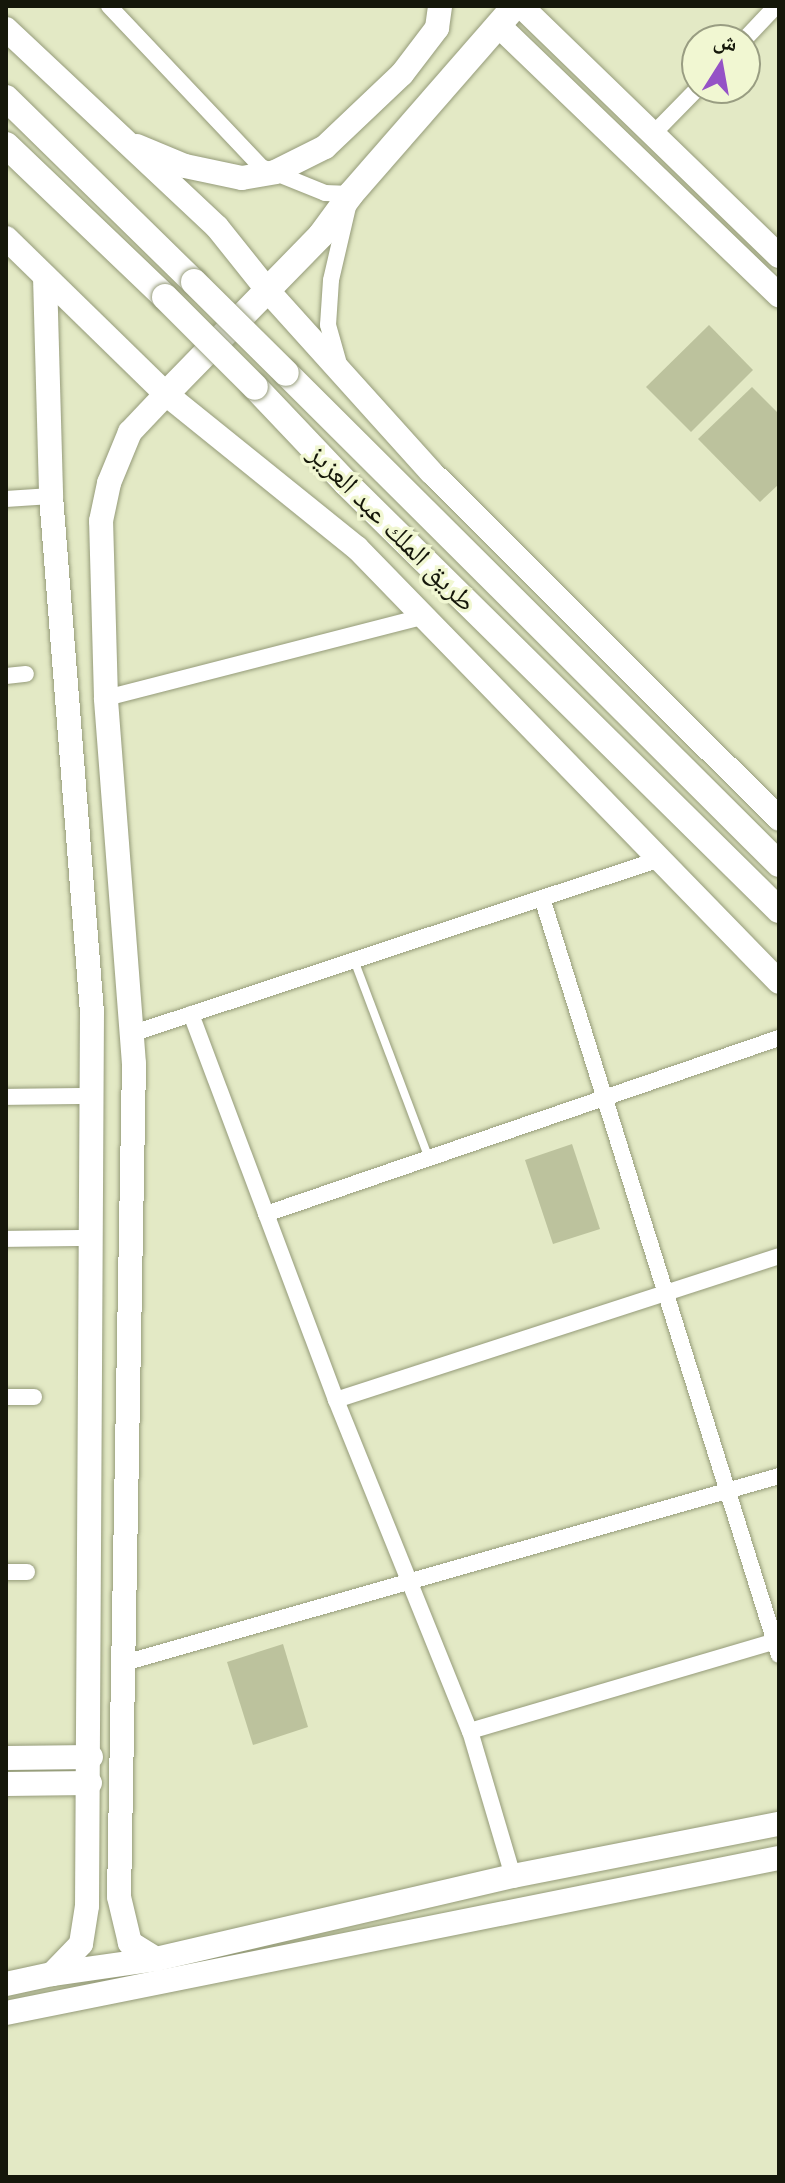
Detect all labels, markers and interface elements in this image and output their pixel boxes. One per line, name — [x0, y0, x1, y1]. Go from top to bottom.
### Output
north arrow — [681, 24, 761, 104]
text: ش — [711, 26, 739, 57]
street label: طريق الملك عبد العزيز — [301, 437, 483, 619]

